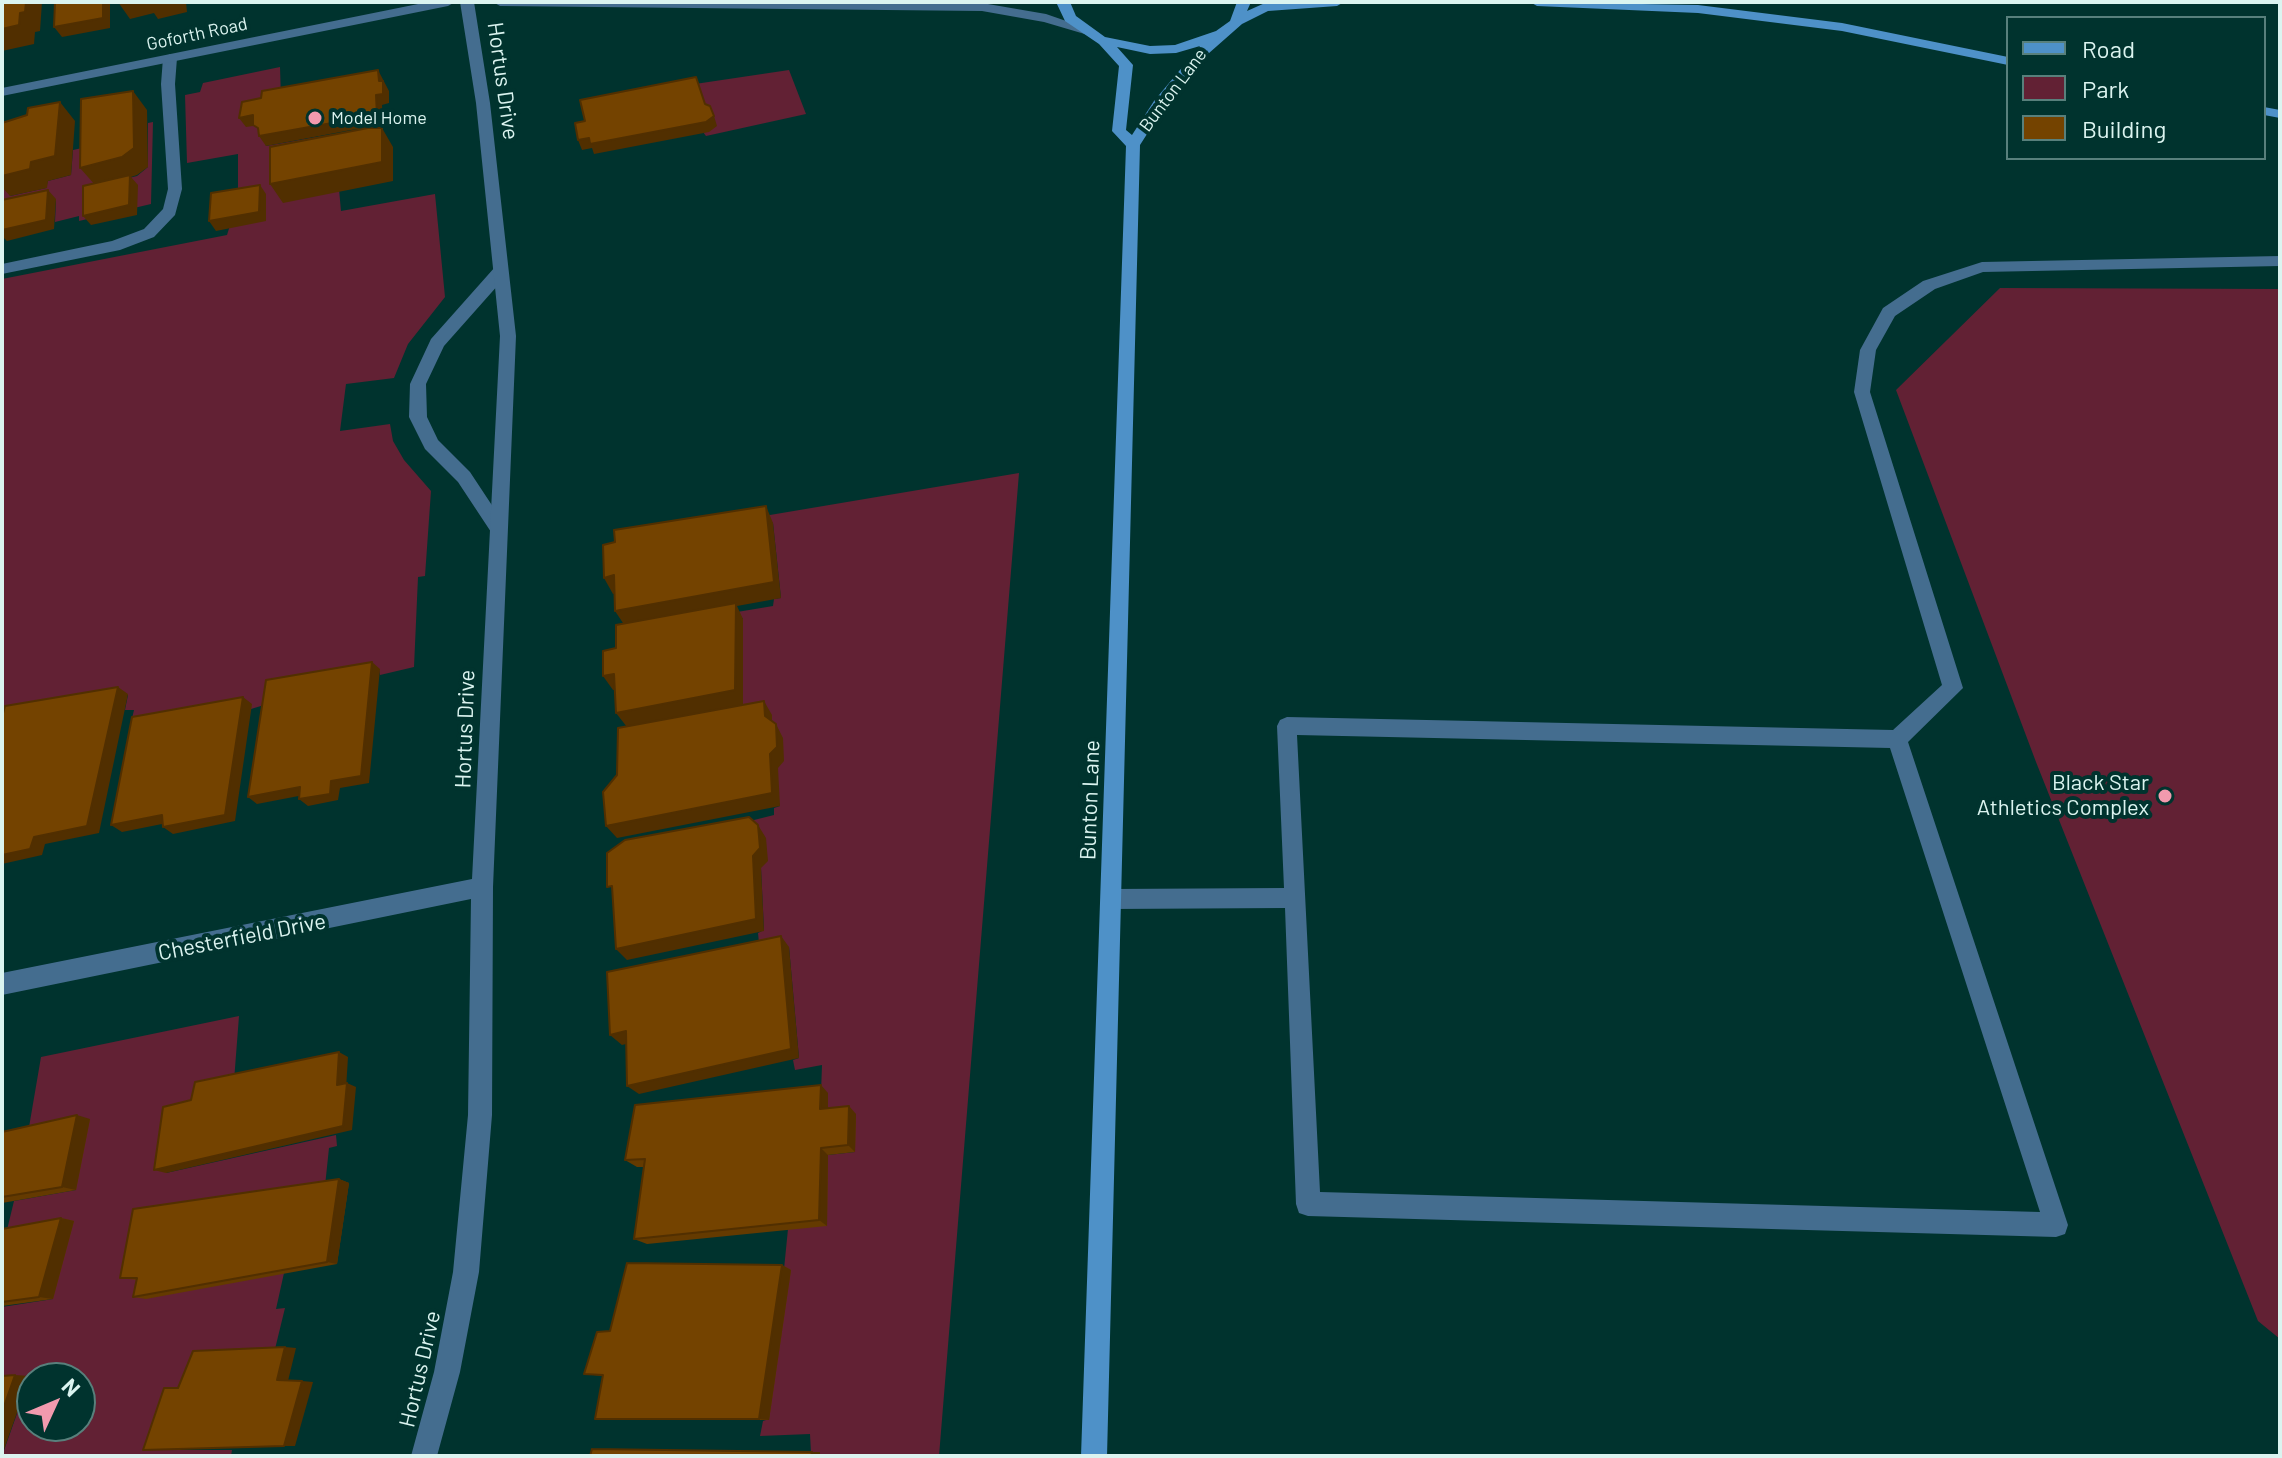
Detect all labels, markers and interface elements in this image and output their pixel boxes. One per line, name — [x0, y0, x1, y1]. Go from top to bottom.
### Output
street label: Goforth Road — [145, 13, 249, 55]
legend — [2006, 16, 2266, 160]
street label: Hortus Drive — [482, 20, 524, 142]
text: Road — [2082, 34, 2135, 63]
street label: Bunton Lane — [1135, 44, 1211, 136]
text: Park — [2082, 74, 2129, 103]
place label: Model Home — [331, 107, 427, 129]
marker: Model Home — [306, 109, 324, 127]
text: Building — [2082, 114, 2166, 143]
street label: Hortus Drive — [450, 669, 480, 789]
street label: Bunton Lane — [1075, 739, 1105, 861]
place label: Black Star Athletics Complex — [1977, 770, 2149, 822]
marker: Black Star Athletics Complex — [2156, 787, 2174, 805]
street label: Chesterfield Drive — [156, 908, 328, 966]
street label: Hortus Drive — [394, 1308, 446, 1430]
north arrow — [16, 1362, 96, 1442]
text: N — [57, 1372, 86, 1401]

